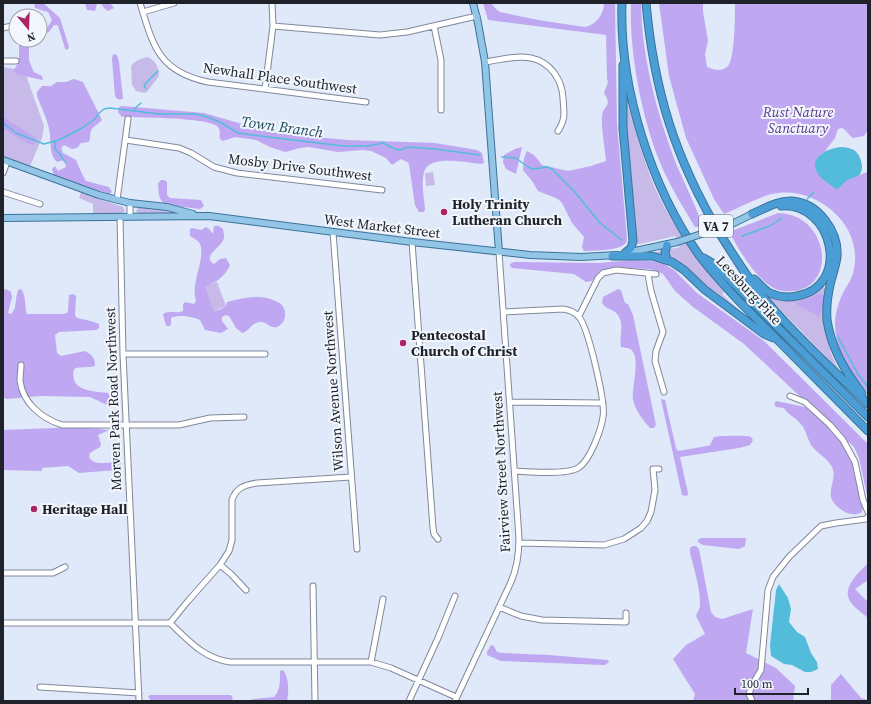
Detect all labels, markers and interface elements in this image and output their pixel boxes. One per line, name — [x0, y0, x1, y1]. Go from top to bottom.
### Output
north arrow — [8, 8, 48, 48]
text: N — [25, 29, 37, 45]
street label: Newhall Place Southwest — [202, 57, 359, 99]
park label: Rust Nature Sanctuary — [762, 102, 834, 138]
water label: Town Branch — [240, 110, 324, 143]
street label: Mosby Drive Southwest — [227, 148, 374, 186]
place label: Holy Trinity Lutheran Church — [452, 194, 562, 230]
marker: Holy Trinity Lutheran Church — [439, 207, 449, 217]
street label: West Market Street — [323, 209, 442, 243]
road number: VA 7 — [699, 215, 733, 237]
street label: Leesburg Pike — [712, 251, 786, 329]
street label: Morven Park Road Northwest — [100, 307, 126, 491]
street label: Wilson Avenue Northwest — [317, 310, 349, 472]
place label: Pentecostal Church of Christ — [411, 325, 518, 361]
marker: Pentecostal Church of Christ — [398, 338, 408, 348]
street label: Fairview Street Northwest — [487, 391, 515, 553]
place label: Heritage Hall — [42, 499, 128, 519]
marker: Heritage Hall — [29, 504, 39, 514]
scale bar — [735, 670, 808, 696]
text: 100 m — [741, 676, 773, 692]

